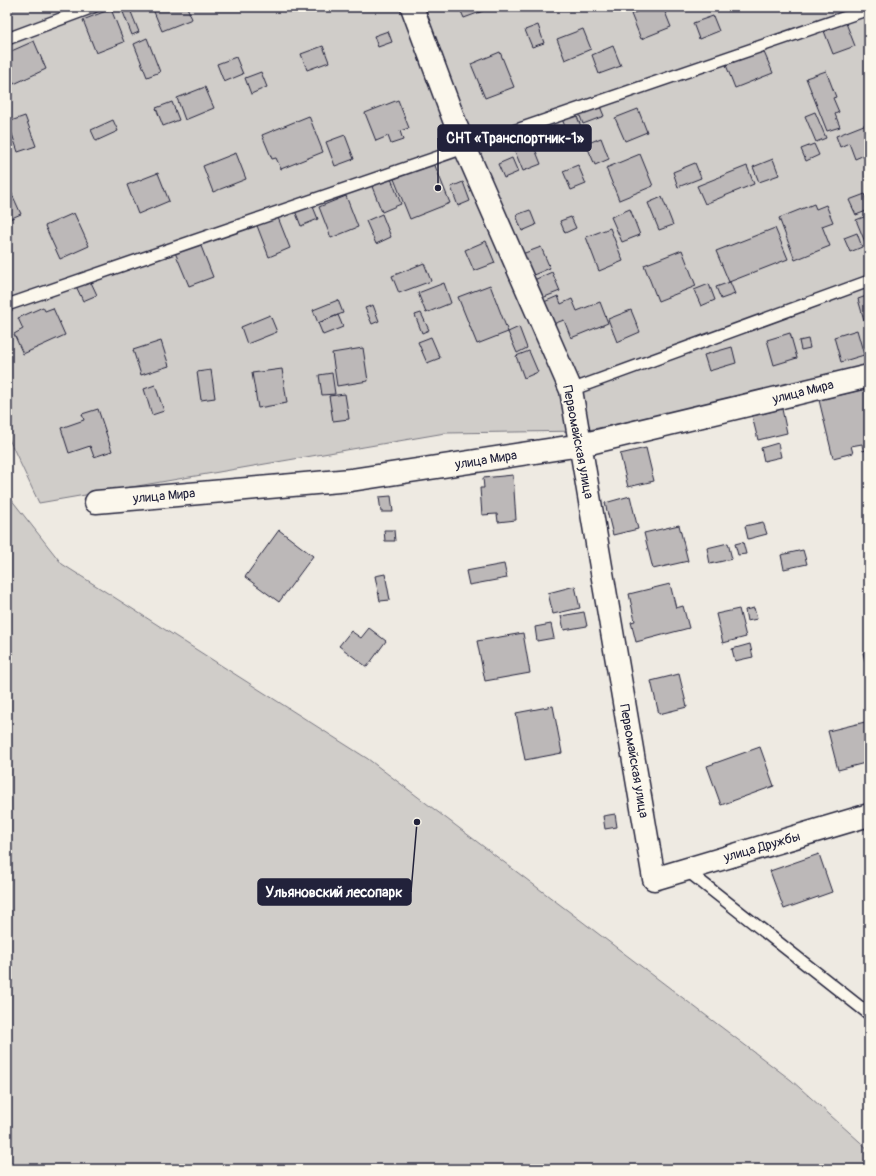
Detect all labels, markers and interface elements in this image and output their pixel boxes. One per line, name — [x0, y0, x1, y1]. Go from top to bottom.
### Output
callout: СНТ «Транспортник-1» — [438, 125, 591, 151]
text: СНТ «Транспортник-1» — [446, 130, 585, 147]
street label: улица Мира — [770, 377, 835, 408]
street label: Первомайская улица — [559, 384, 597, 500]
street label: улица Мира — [453, 447, 518, 473]
street label: улица Мира — [131, 485, 196, 507]
street label: Первомайская улица — [616, 703, 652, 819]
street label: улица Дружбы — [721, 828, 802, 866]
callout: Ульяновский лесопарк — [258, 879, 411, 905]
text: Ульяновский лесопарк — [266, 884, 402, 901]

